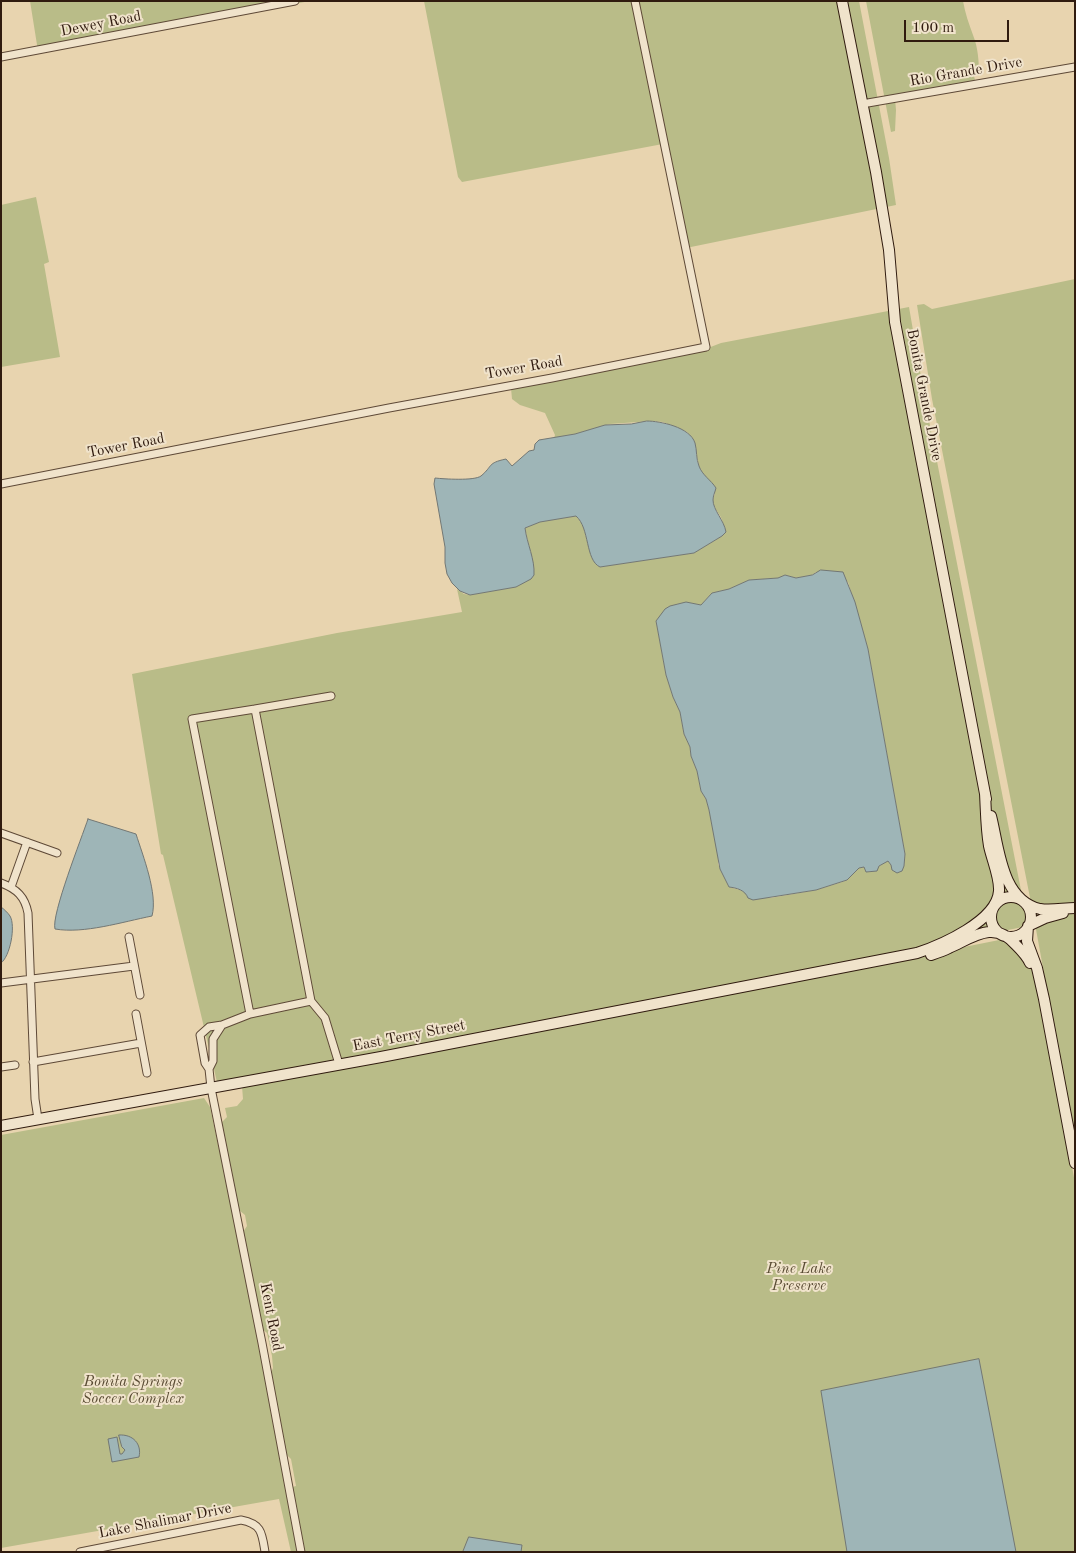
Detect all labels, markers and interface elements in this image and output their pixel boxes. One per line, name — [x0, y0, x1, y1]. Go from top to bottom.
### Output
street label: Dewey Road — [59, 7, 143, 41]
scale bar — [906, 10, 1011, 42]
text: 100 m — [912, 21, 954, 36]
street label: Rio Grande Drive — [908, 53, 1024, 91]
street label: Bonita Grande Drive — [902, 327, 946, 463]
street label: Tower Road — [484, 352, 564, 384]
street label: Tower Road — [86, 430, 166, 462]
street label: East Terry Street — [351, 1016, 467, 1056]
park label: Pine Lake Preserve — [766, 1260, 832, 1295]
street label: Kent Road — [256, 1281, 286, 1353]
park label: Bonita Springs Soccer Complex — [82, 1373, 184, 1408]
street label: Lake Shalimar Drive — [97, 1499, 233, 1543]

